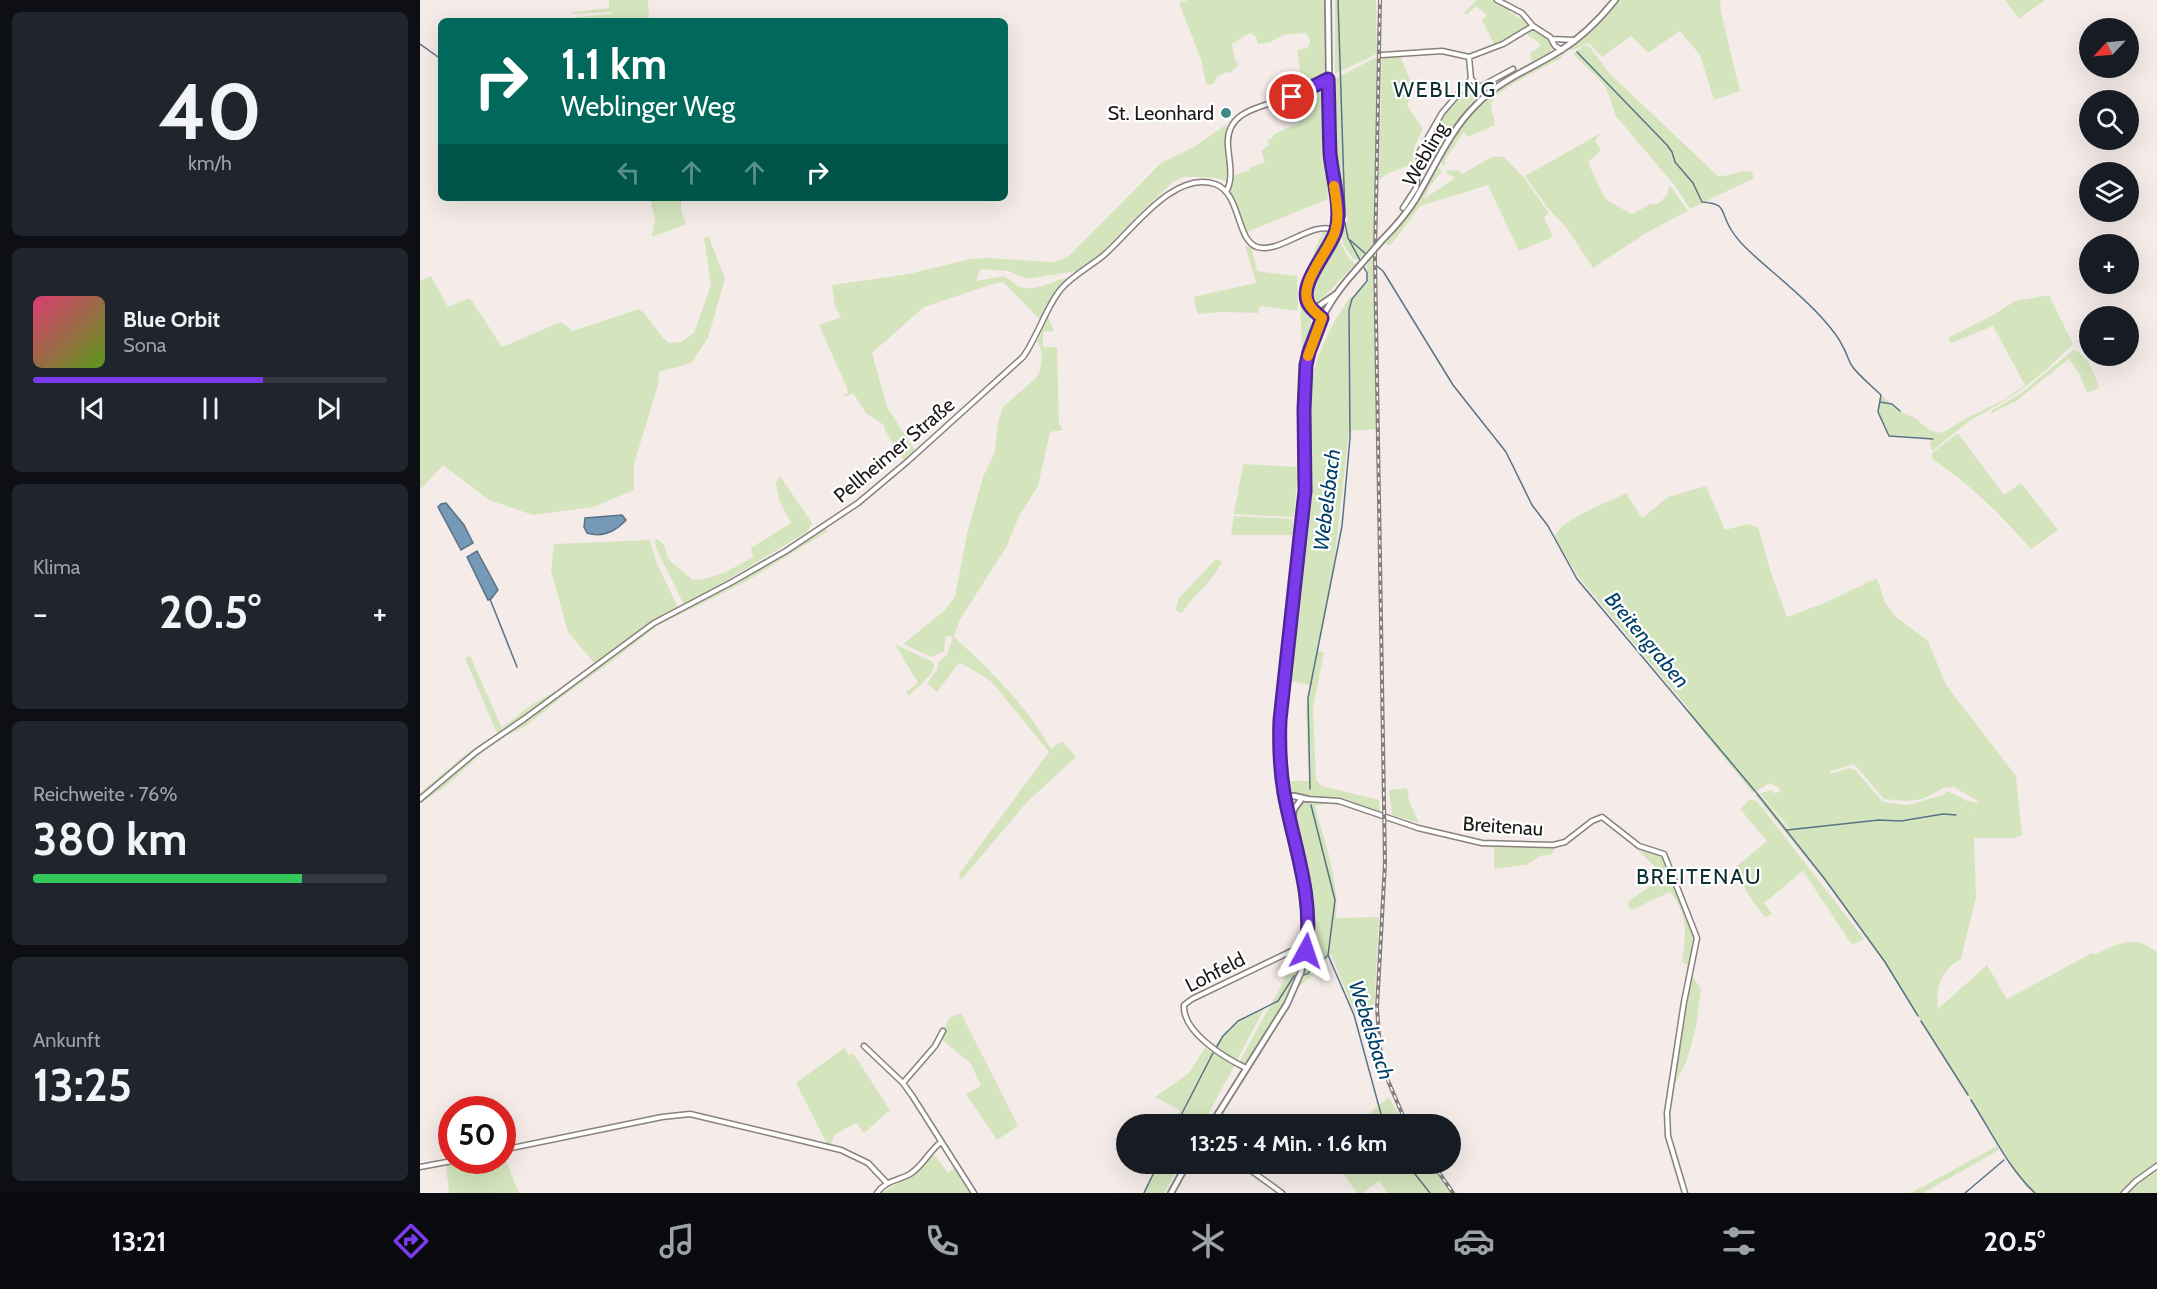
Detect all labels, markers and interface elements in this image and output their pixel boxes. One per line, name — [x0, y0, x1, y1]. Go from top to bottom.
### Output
north arrow — [2079, 18, 2139, 78]
map controls — [2079, 18, 2139, 366]
text: 1.1 km — [561, 38, 667, 90]
icon: right — [462, 42, 540, 120]
text: 40 — [158, 64, 262, 159]
pin — [1266, 71, 1317, 122]
district label: WEBLING — [1393, 76, 1497, 103]
icon: arrive — [1275, 80, 1308, 113]
text: Weblinger Weg — [561, 90, 735, 123]
button: search — [2079, 90, 2139, 150]
place label: St. Leonhard — [1107, 101, 1214, 125]
marker: St. Leonhard — [1219, 106, 1233, 120]
street label: Webling — [1397, 117, 1453, 190]
text: km/h — [188, 151, 232, 175]
icon: left — [612, 156, 645, 189]
icon: ahead — [675, 156, 708, 189]
icon: ahead — [738, 156, 771, 189]
icon: right — [801, 156, 834, 189]
button: layers — [2079, 162, 2139, 222]
button: + — [2079, 234, 2139, 294]
text: Blue Orbit — [123, 306, 220, 333]
button: − — [2079, 306, 2139, 366]
text: Sona — [123, 333, 166, 357]
icon: previous — [76, 392, 109, 425]
icon: pause — [194, 392, 227, 425]
icon: next — [312, 392, 345, 425]
street label: Pellheimer Straße — [829, 392, 959, 508]
water label: Webelsbach — [1308, 447, 1345, 552]
text: Klima — [33, 555, 80, 579]
text: 20.5° — [159, 585, 261, 639]
water label: Breitengraben — [1600, 587, 1695, 693]
text: − — [33, 593, 48, 633]
text: + — [372, 593, 387, 633]
text: Reichweite · 76% — [33, 782, 177, 806]
street label: Breitenau — [1462, 811, 1544, 841]
text: 380 km — [33, 812, 187, 866]
district label: BREITENAU — [1636, 863, 1762, 890]
position arrow — [1274, 919, 1338, 983]
street label: Lohfeld — [1181, 947, 1249, 997]
water label: Webelsbach — [1344, 977, 1399, 1083]
text: Ankunft — [33, 1028, 100, 1052]
text: 13:25 — [33, 1058, 132, 1112]
speed limit sign: 50 — [438, 1096, 516, 1174]
text: 13:25 · 4 Min. · 1.6 km — [1190, 1130, 1387, 1157]
icon: directions — [390, 1220, 432, 1262]
icon: music — [656, 1220, 698, 1262]
icon: phone — [921, 1220, 963, 1262]
icon: climate — [1187, 1220, 1229, 1262]
icon: car — [1453, 1220, 1495, 1262]
icon: filters — [1718, 1220, 1760, 1262]
text: 13:21 — [112, 1225, 167, 1258]
text: 20.5° — [1984, 1225, 2045, 1258]

